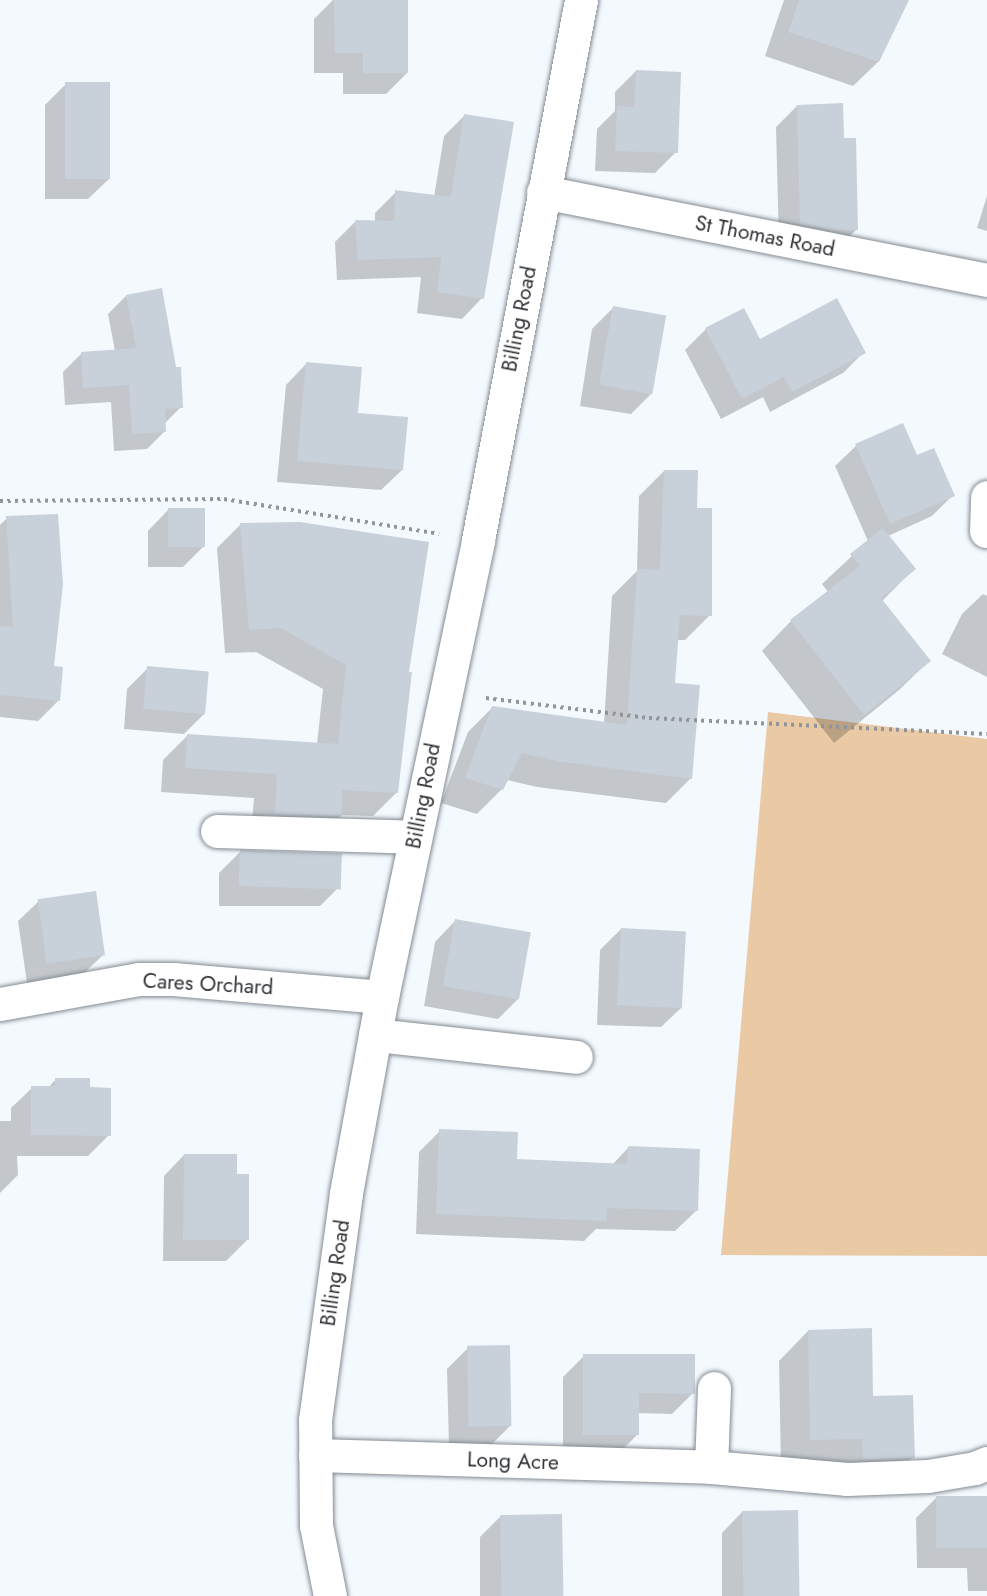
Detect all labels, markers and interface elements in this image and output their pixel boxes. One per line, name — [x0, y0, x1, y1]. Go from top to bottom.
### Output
street label: St Thomas Road — [693, 210, 837, 262]
street label: Billing Road — [496, 264, 542, 374]
street label: Billing Road — [400, 741, 446, 851]
street label: Cares Orchard — [142, 968, 274, 1000]
street label: Billing Road — [315, 1218, 355, 1328]
street label: Long Acre — [467, 1447, 559, 1475]

